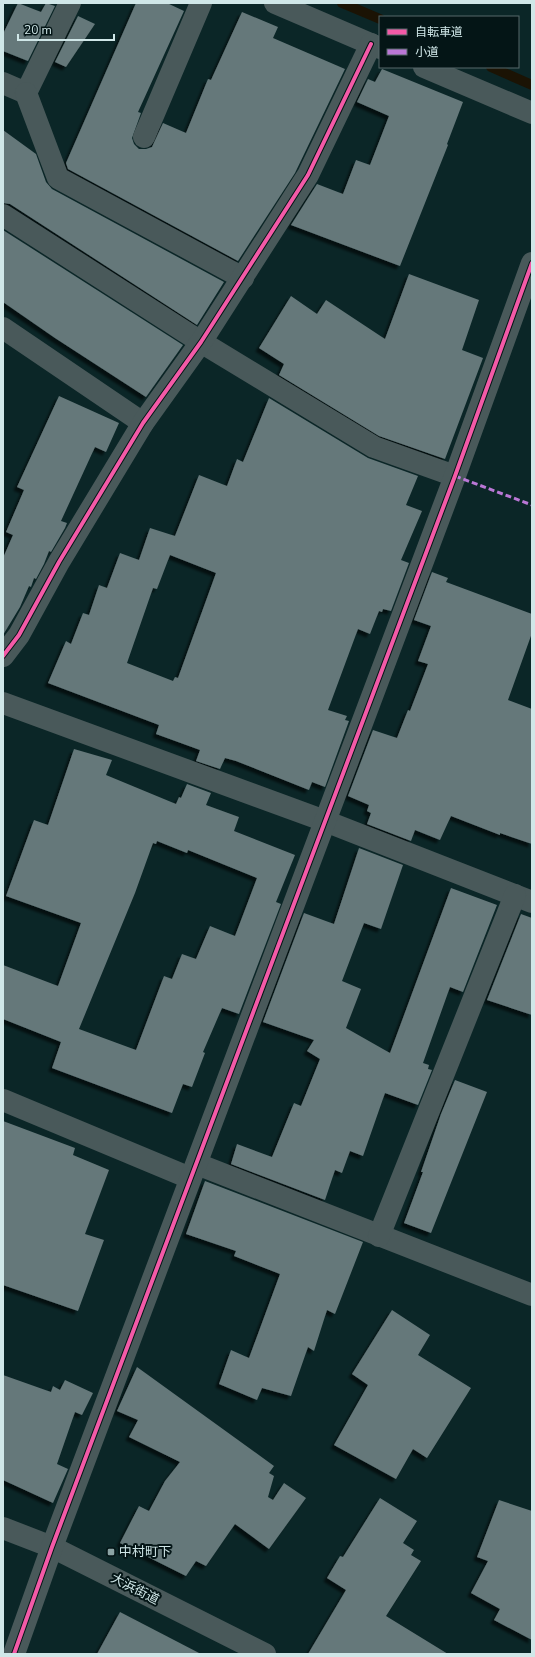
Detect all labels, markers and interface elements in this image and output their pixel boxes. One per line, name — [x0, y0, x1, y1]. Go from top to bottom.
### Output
scale bar — [18, 16, 114, 42]
legend — [379, 16, 519, 68]
text: 20 m — [24, 22, 52, 38]
text: 自転車道 — [415, 24, 463, 40]
text: 小道 — [415, 44, 439, 60]
place label: 中村町下 — [119, 1543, 171, 1561]
marker: 中村町下 — [106, 1547, 116, 1557]
street label: 大浜街道 — [108, 1569, 162, 1609]

